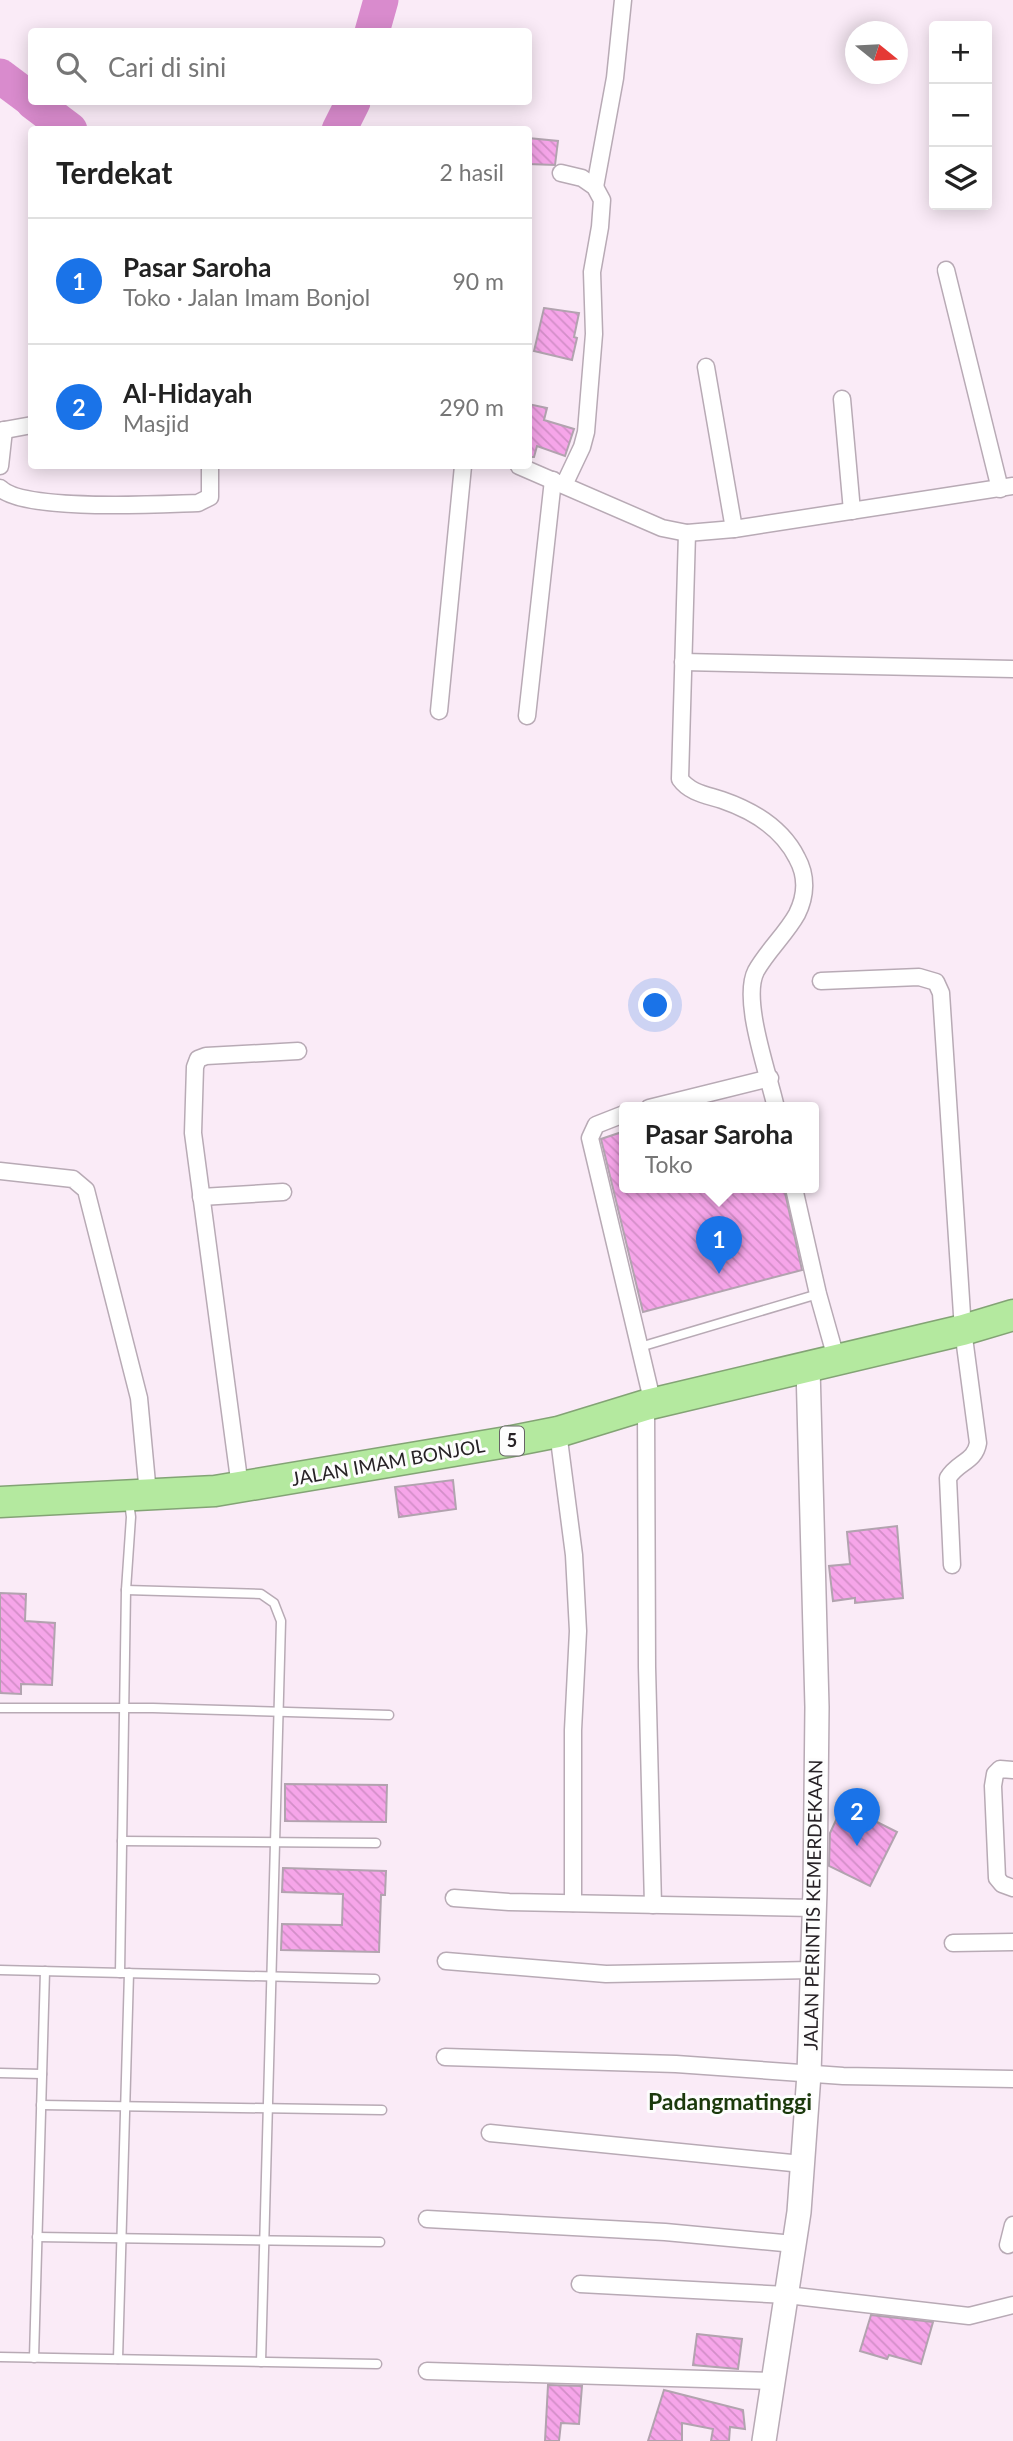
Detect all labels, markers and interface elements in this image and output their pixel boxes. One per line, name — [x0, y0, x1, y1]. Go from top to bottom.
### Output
north arrow — [845, 21, 908, 84]
map controls — [929, 21, 992, 210]
button: + — [929, 21, 992, 84]
search box — [28, 28, 532, 105]
icon: search — [52, 48, 90, 86]
text: Cari di sini — [108, 51, 226, 83]
button: − — [929, 84, 992, 147]
button: layers — [929, 147, 992, 210]
text: Terdekat — [56, 154, 172, 190]
text: 2 hasil — [440, 158, 504, 186]
text: Pasar Saroha — [123, 251, 271, 283]
text: 1 — [72, 267, 86, 295]
text: 90 m — [453, 267, 504, 295]
text: Toko · Jalan Imam Bonjol — [123, 283, 370, 311]
text: Al-Hidayah — [123, 377, 253, 409]
text: 2 — [72, 393, 86, 421]
text: 290 m — [439, 393, 504, 421]
text: Masjid — [123, 409, 189, 437]
your location — [638, 988, 672, 1022]
popup — [619, 1102, 819, 1193]
text: Pasar Saroha — [645, 1118, 793, 1150]
text: Toko — [645, 1150, 693, 1178]
pin: 1 — [696, 1216, 742, 1274]
road number: 5 — [500, 1426, 524, 1456]
street label: JALAN IMAM BONJOL — [289, 1433, 487, 1490]
street label: JALAN PERINTIS KEMERDEKAAN — [798, 1759, 827, 2051]
pin: 2 — [834, 1788, 880, 1846]
district label: Padangmatinggi — [648, 2087, 812, 2115]

